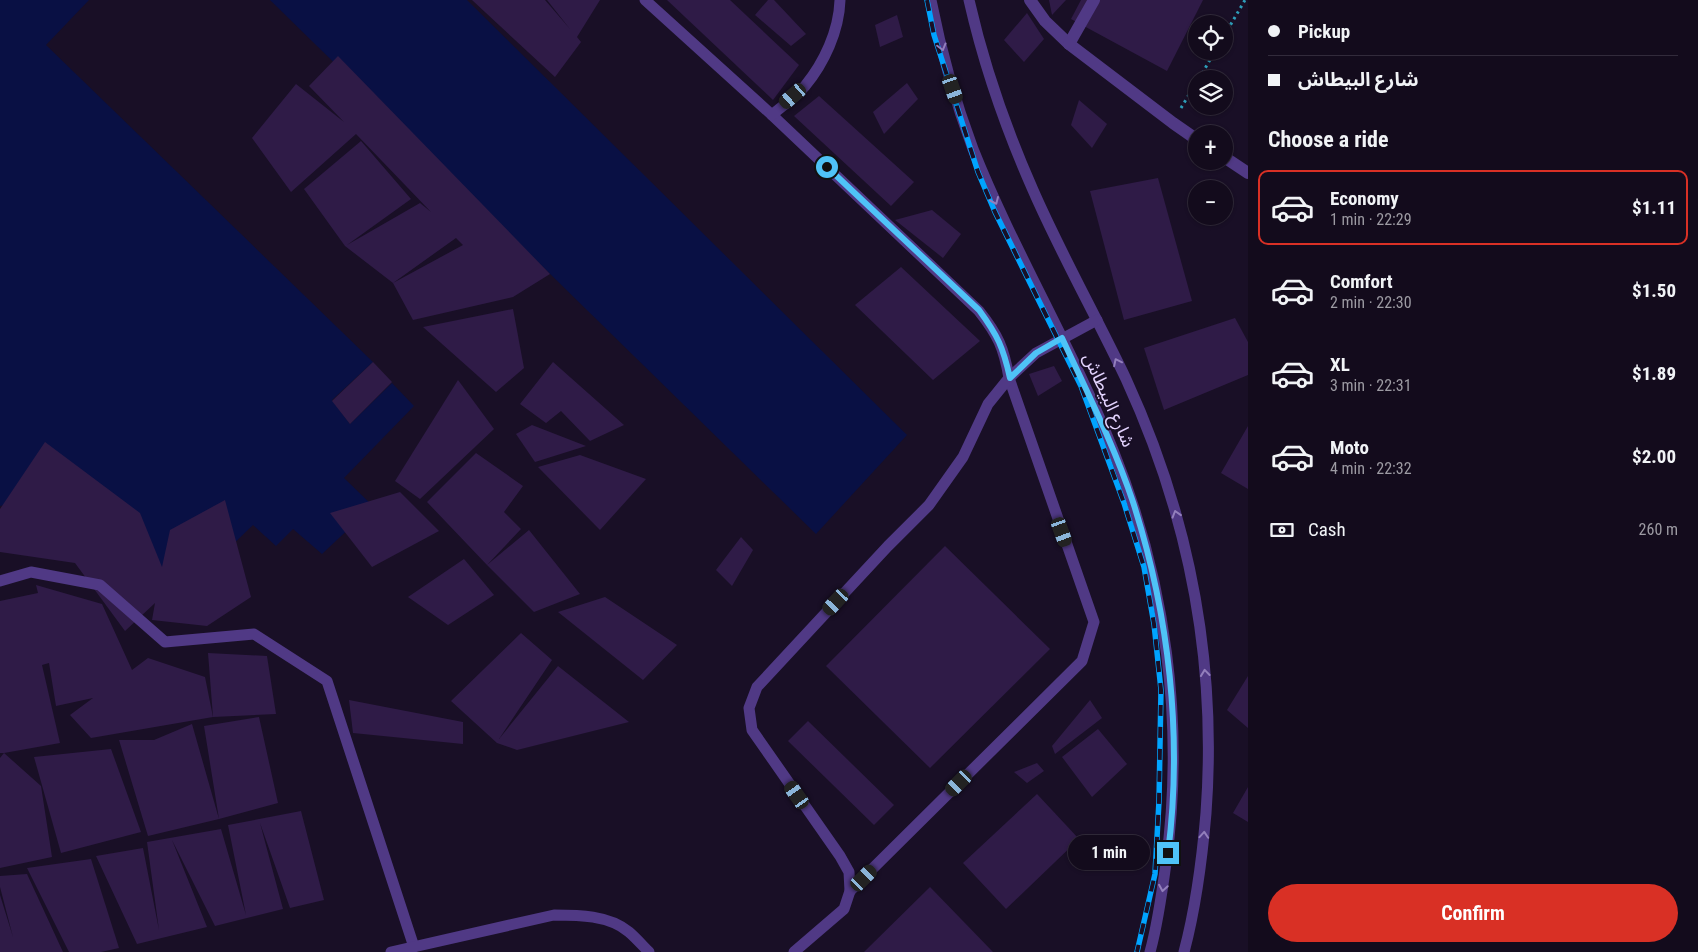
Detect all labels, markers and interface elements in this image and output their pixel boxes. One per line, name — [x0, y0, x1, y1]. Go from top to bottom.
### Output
map controls — [1188, 15, 1233, 225]
button: locate — [1188, 15, 1233, 60]
text: Pickup — [1298, 20, 1350, 43]
one-way arrow — [936, 43, 946, 51]
text: شارع البيطاش — [1298, 68, 1418, 91]
button: layers — [1188, 70, 1233, 115]
car — [941, 72, 964, 106]
car — [776, 80, 809, 112]
button: + — [1188, 125, 1233, 170]
text: Choose a ride — [1268, 127, 1389, 152]
route start — [816, 156, 838, 178]
button: − — [1188, 180, 1233, 225]
icon: car — [1270, 185, 1315, 230]
text: Economy — [1330, 187, 1399, 210]
one-way arrow — [989, 196, 1000, 205]
text: $1.11 — [1632, 196, 1676, 219]
text: 1 min · 22:29 — [1330, 210, 1412, 229]
icon: car — [1270, 268, 1315, 313]
text: Comfort — [1330, 270, 1393, 293]
text: $1.50 — [1632, 279, 1676, 302]
text: 2 min · 22:30 — [1330, 293, 1412, 312]
street label: شارع البيطاش — [1076, 349, 1140, 452]
icon: car — [1270, 351, 1315, 396]
text: XL — [1330, 353, 1350, 376]
one-way arrow — [1113, 358, 1123, 367]
text: $1.89 — [1632, 362, 1676, 385]
text: 3 min · 22:31 — [1330, 376, 1412, 395]
icon: car — [1270, 434, 1315, 479]
text: Moto — [1330, 436, 1369, 459]
text: $2.00 — [1632, 445, 1676, 468]
text: 4 min · 22:32 — [1330, 459, 1412, 478]
one-way arrow — [1172, 510, 1182, 518]
car — [1049, 515, 1074, 549]
icon: cash — [1268, 516, 1296, 544]
text: Cash — [1308, 518, 1346, 541]
text: 260 m — [1639, 520, 1678, 539]
car — [820, 586, 851, 618]
one-way arrow — [1200, 669, 1211, 677]
car — [943, 767, 974, 799]
car — [782, 778, 811, 812]
one-way arrow — [1199, 831, 1210, 839]
callout: 1 min — [1068, 836, 1150, 870]
route end — [1157, 842, 1179, 864]
text: 1 min — [1091, 843, 1127, 862]
car — [848, 862, 879, 894]
one-way arrow — [1158, 884, 1168, 892]
button: Confirm — [1268, 884, 1678, 942]

